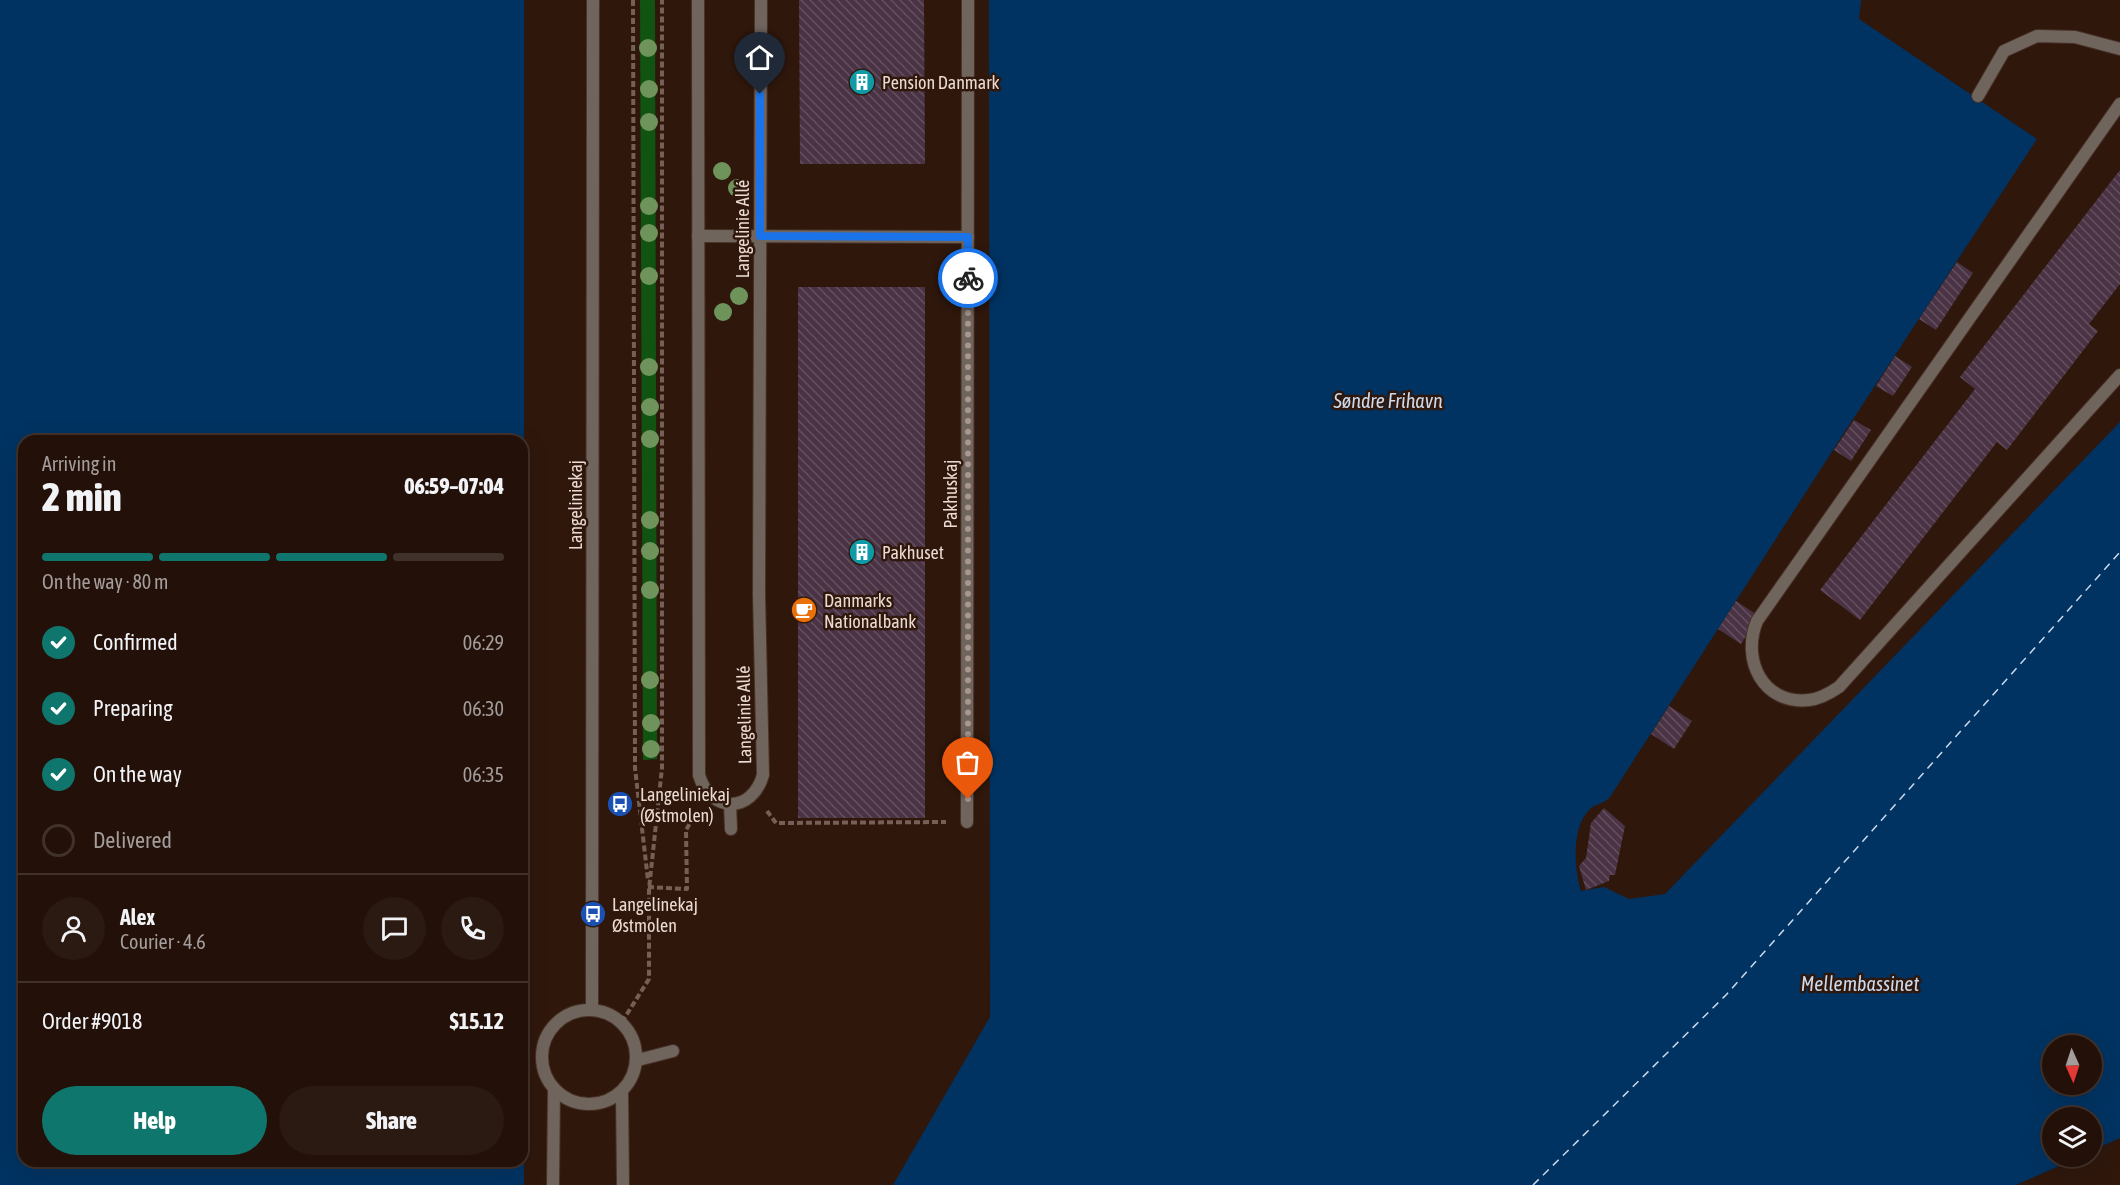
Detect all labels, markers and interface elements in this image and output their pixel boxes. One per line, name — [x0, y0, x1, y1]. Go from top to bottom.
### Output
pin — [734, 32, 785, 94]
icon: home — [743, 41, 776, 74]
building icon: Pension Danmark — [847, 67, 877, 97]
place label: Pension Danmark — [882, 72, 1000, 93]
street label: Langelinie Allé — [732, 180, 753, 278]
courier — [938, 248, 998, 308]
icon: bike — [952, 262, 985, 295]
water label: Søndre Frihavn — [1332, 389, 1443, 412]
text: Arriving in — [42, 452, 116, 475]
street label: Langeliniekaj — [565, 460, 586, 550]
street label: Pakhuskaj — [940, 460, 961, 528]
text: 06:59–07:04 — [404, 473, 504, 499]
text: 2 min — [42, 475, 122, 519]
building icon: Pakhuset — [847, 537, 877, 567]
place label: Pakhuset — [882, 542, 944, 563]
text: On the way · 80 m — [42, 570, 168, 593]
place label: Danmarks Nationalbank — [824, 590, 916, 632]
cafe icon: Danmarks Nationalbank — [789, 595, 819, 625]
icon: check — [42, 626, 75, 659]
text: Confirmed — [93, 629, 178, 655]
text: 06:29 — [463, 631, 504, 654]
street label: Langelinie Allé — [733, 666, 755, 764]
icon: check — [42, 692, 75, 725]
text: Preparing — [93, 695, 173, 721]
text: 06:30 — [463, 697, 504, 720]
pin — [942, 737, 993, 799]
icon: bag — [951, 746, 984, 779]
icon: check — [42, 758, 75, 791]
text: On the way — [93, 761, 182, 787]
text: 06:35 — [463, 763, 504, 786]
place label: Langeliniekaj (Østmolen) — [640, 784, 730, 826]
bus stop icon: Langeliniekaj (Østmolen) — [605, 789, 635, 819]
text: Delivered — [93, 827, 172, 853]
place label: Langelinekaj Østmolen — [612, 894, 698, 936]
button: person — [42, 897, 105, 960]
button: chat — [363, 897, 426, 960]
button: phone — [441, 897, 504, 960]
bus stop icon: Langelinekaj Østmolen — [578, 899, 608, 929]
text: Alex — [120, 904, 155, 930]
text: Courier · 4.6 — [120, 930, 206, 953]
water label: Mellembassinet — [1801, 972, 1919, 995]
text: Order #9018 — [42, 1008, 142, 1034]
text: $15.12 — [449, 1008, 504, 1034]
north arrow — [2042, 1035, 2102, 1095]
map controls — [2042, 1035, 2102, 1167]
button: Help — [42, 1086, 267, 1155]
button: Share — [279, 1086, 504, 1155]
button: layers — [2042, 1107, 2102, 1167]

